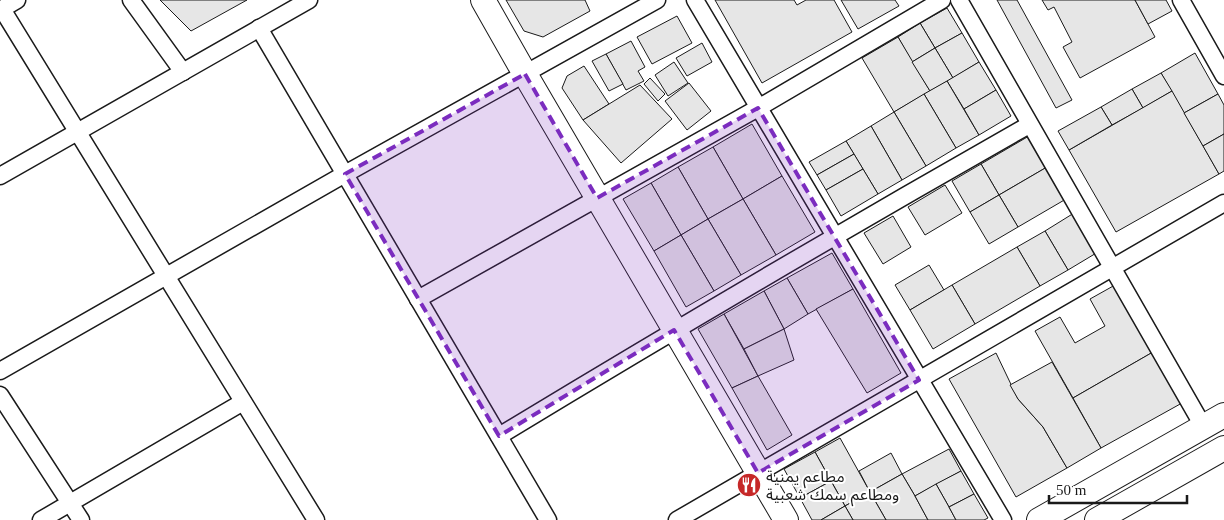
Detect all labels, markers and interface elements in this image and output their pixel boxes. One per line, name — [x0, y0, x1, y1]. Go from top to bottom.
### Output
place label: مطاعم يمنية ومطاعم سمك شعبية — [766, 468, 899, 507]
restaurant icon: مطاعم يمنية ومطاعم سمك شعبية — [736, 472, 762, 498]
scale bar — [1049, 472, 1186, 504]
text: 50 m — [1056, 482, 1087, 498]

